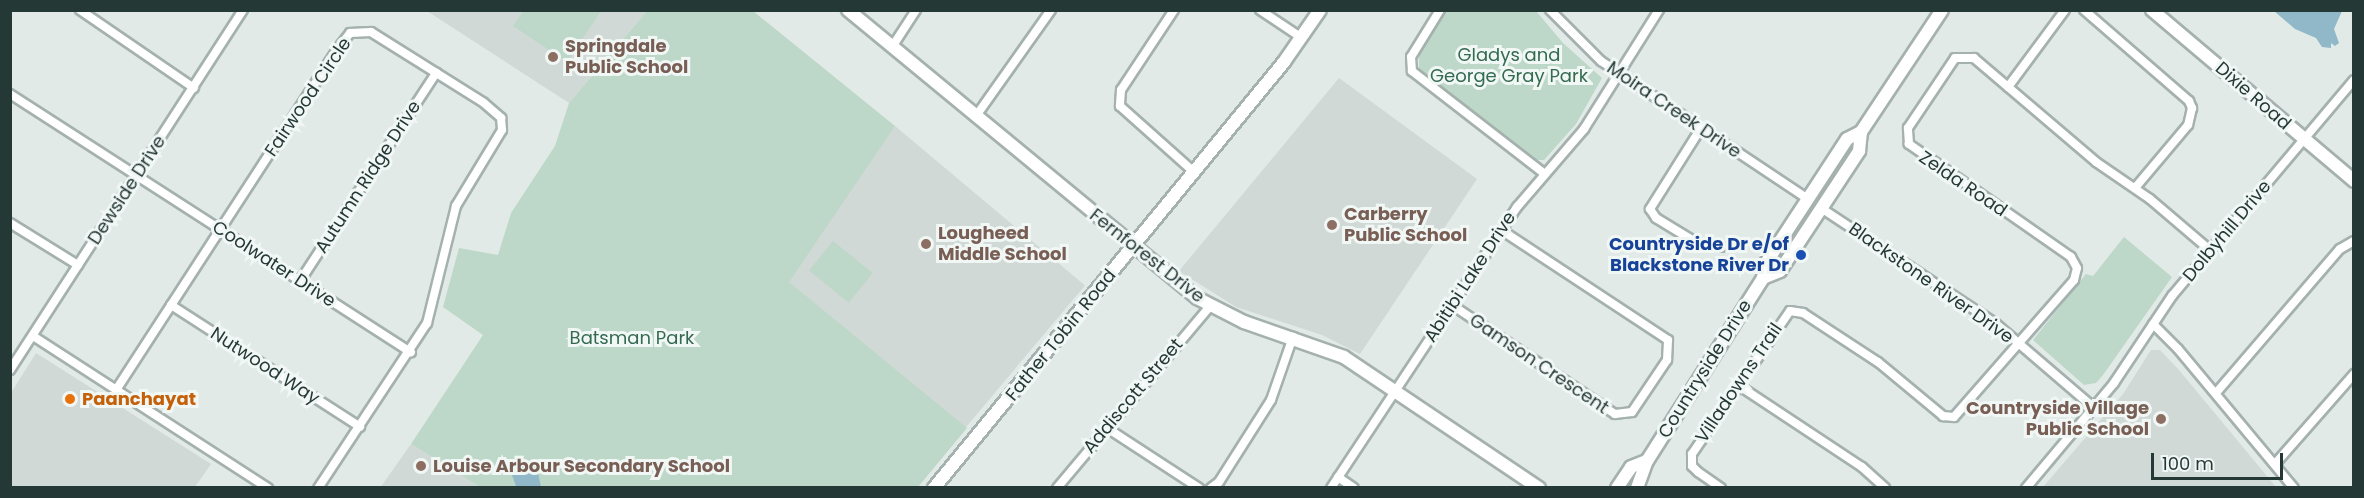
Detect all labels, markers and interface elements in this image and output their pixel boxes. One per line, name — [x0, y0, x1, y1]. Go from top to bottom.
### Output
street label: Fairwood Circle — [260, 33, 356, 161]
place label: Springdale Public School — [565, 36, 688, 78]
park label: Gladys and George Gray Park — [1430, 45, 1588, 88]
marker: Springdale Public School — [546, 50, 560, 64]
street label: Moira Creek Drive — [1603, 57, 1745, 163]
street label: Dixie Road — [2211, 57, 2295, 135]
street label: Autumn Ridge Drive — [311, 97, 425, 257]
street label: Dewside Drive — [84, 131, 170, 249]
street label: Zelda Road — [1915, 147, 2011, 221]
street label: Dolbyhill Drive — [2178, 176, 2276, 286]
street label: Fernforest Drive — [1085, 204, 1209, 308]
place label: Carberry Public School — [1344, 204, 1467, 246]
street label: Abitibi Lake Drive — [1420, 208, 1520, 346]
street label: Coolwater Drive — [208, 216, 340, 312]
marker: Carberry Public School — [1325, 218, 1339, 232]
street label: Blackstone River Drive — [1845, 218, 2017, 348]
place label: Lougheed Middle School — [938, 223, 1067, 266]
place label: Countryside Dr e/of Blackstone River Dr — [1609, 234, 1789, 276]
marker: Lougheed Middle School — [919, 237, 933, 251]
marker: Countryside Dr e/of Blackstone River Dr — [1794, 248, 1808, 262]
street label: Father Tobin Road — [1001, 265, 1121, 405]
street label: Countryside Drive — [1654, 296, 1756, 442]
street label: Gamson Crescent — [1465, 309, 1613, 419]
street label: Villadowns Trail — [1691, 319, 1787, 447]
street label: Nutwood Way — [207, 323, 323, 409]
park label: Batsman Park — [570, 327, 694, 349]
street label: Addiscott Street — [1079, 334, 1187, 458]
place label: Paanchayat — [82, 388, 196, 410]
marker: Paanchayat — [63, 392, 77, 406]
place label: Countryside Village Public School — [1966, 398, 2149, 440]
marker: Countryside Village Public School — [2154, 412, 2168, 426]
scale bar — [2154, 441, 2286, 479]
text: 100 m — [2162, 451, 2214, 476]
place label: Louise Arbour Secondary School — [433, 455, 730, 477]
marker: Louise Arbour Secondary School — [414, 459, 428, 473]

